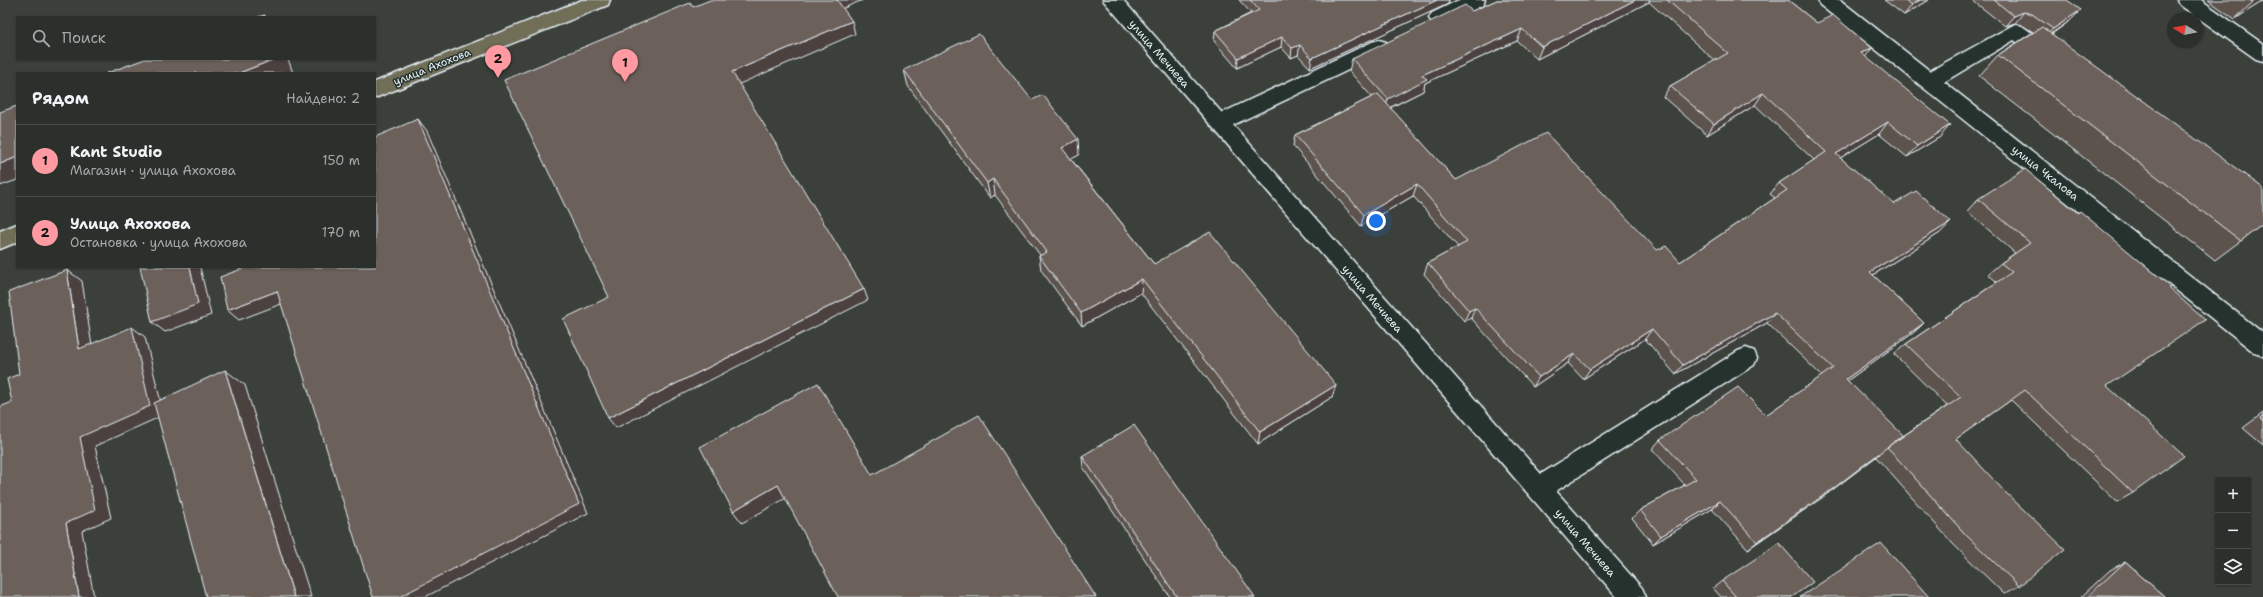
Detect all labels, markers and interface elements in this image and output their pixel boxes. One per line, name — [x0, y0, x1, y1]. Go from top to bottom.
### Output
north arrow — [2167, 12, 2203, 48]
search box — [16, 16, 376, 60]
street label: улица Мечиева — [1125, 17, 1193, 91]
icon: search — [30, 27, 52, 49]
text: Поиск — [62, 28, 106, 48]
street label: улица Ахохова — [391, 45, 473, 89]
pin: 2 — [485, 45, 511, 78]
pin: 1 — [612, 49, 638, 82]
text: Рядом — [32, 87, 89, 109]
text: Найдено: 2 — [286, 90, 360, 107]
text: Kant Studio — [70, 142, 162, 162]
street label: улица Чкалова — [2008, 142, 2082, 204]
text: 1 — [42, 152, 48, 169]
text: 150 m — [322, 152, 360, 169]
text: Магазин · улица Ахохова — [70, 162, 236, 179]
your location — [1366, 211, 1386, 231]
text: Улица Ахохова — [70, 214, 190, 234]
text: 2 — [40, 224, 50, 241]
text: 170 m — [322, 224, 360, 241]
text: Остановка · улица Ахохова — [70, 234, 247, 251]
street label: улица Мечиева — [1338, 262, 1406, 336]
map controls — [2215, 477, 2251, 585]
button: + — [2215, 477, 2251, 513]
street label: улица Мечиева — [1551, 506, 1619, 580]
button: − — [2215, 513, 2251, 549]
button: layers — [2215, 549, 2251, 585]

